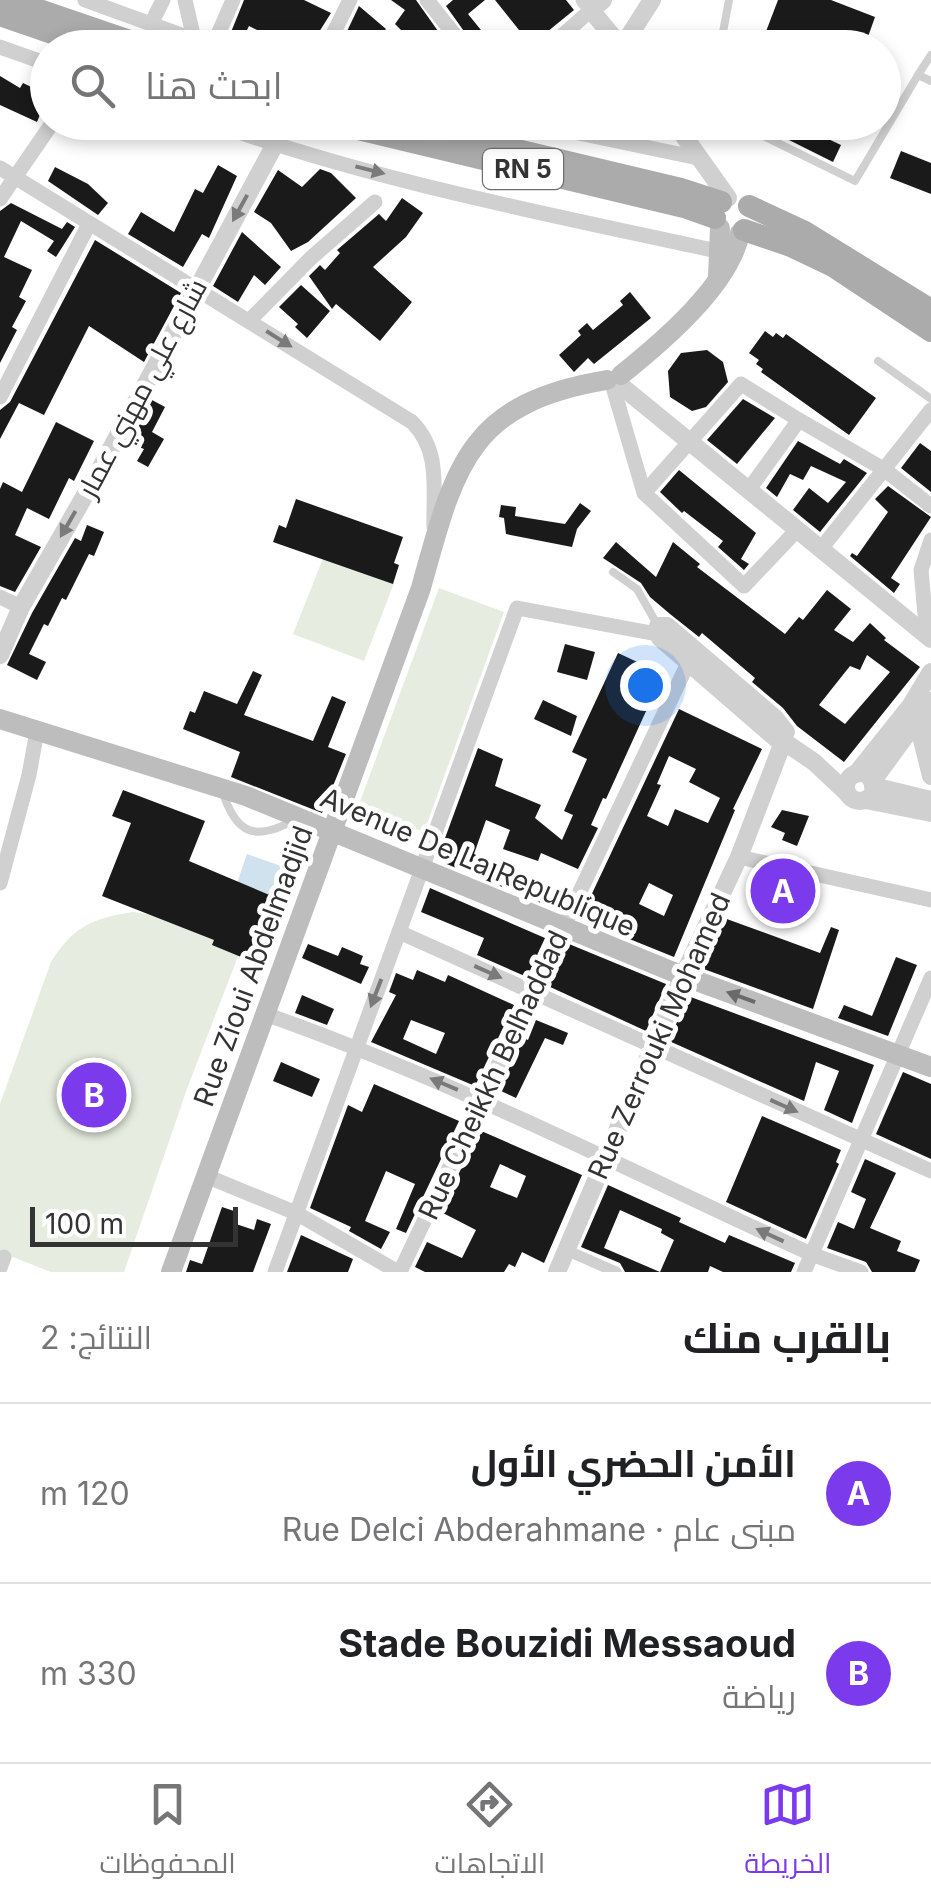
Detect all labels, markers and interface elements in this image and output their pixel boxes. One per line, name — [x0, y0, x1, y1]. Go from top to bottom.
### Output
search box — [30, 30, 901, 140]
icon: search — [65, 58, 120, 113]
text: ابحث هنا — [145, 62, 283, 108]
road number: RN 5 — [483, 149, 563, 189]
one-way arrow — [355, 163, 386, 178]
one-way arrow — [232, 194, 250, 222]
street label: شارع علي مهني عمار — [69, 273, 218, 507]
one-way arrow — [265, 330, 293, 347]
one-way arrow — [60, 510, 77, 539]
your location — [620, 660, 671, 711]
street label: Avenue De La Republique — [316, 780, 640, 944]
street label: Rue Zioui Abdelmadjid — [186, 821, 320, 1111]
pin: A — [750, 854, 816, 928]
street label: Rue Zerrouki Mohamed — [581, 888, 737, 1184]
street label: Rue Cheikkh Belhaddad — [411, 925, 575, 1225]
one-way arrow — [473, 964, 503, 980]
one-way arrow — [368, 978, 383, 1008]
one-way arrow — [726, 989, 756, 1004]
pin: B — [62, 1058, 126, 1132]
one-way arrow — [429, 1076, 459, 1092]
one-way arrow — [769, 1098, 799, 1114]
scale bar — [30, 1202, 238, 1246]
text: 100 m — [45, 1207, 124, 1241]
one-way arrow — [756, 1227, 785, 1244]
text: بالقرب منك — [683, 1312, 891, 1363]
text: النتائج: 2 — [40, 1318, 152, 1357]
text: الأمن الحضري الأول — [471, 1440, 796, 1486]
text: 120 m — [40, 1474, 130, 1513]
text: A — [847, 1474, 870, 1513]
text: مبنى عام · Rue Delci Abderahmane — [282, 1510, 796, 1549]
text: Stade Bouzidi Messaoud — [338, 1620, 796, 1666]
text: 330 m — [40, 1654, 137, 1693]
text: B — [848, 1654, 869, 1693]
text: رياضة — [722, 1677, 796, 1716]
tab: المحفوظات — [99, 1777, 236, 1889]
tab: الاتجاهات — [435, 1777, 545, 1889]
tab: الخريطة — [744, 1777, 832, 1889]

